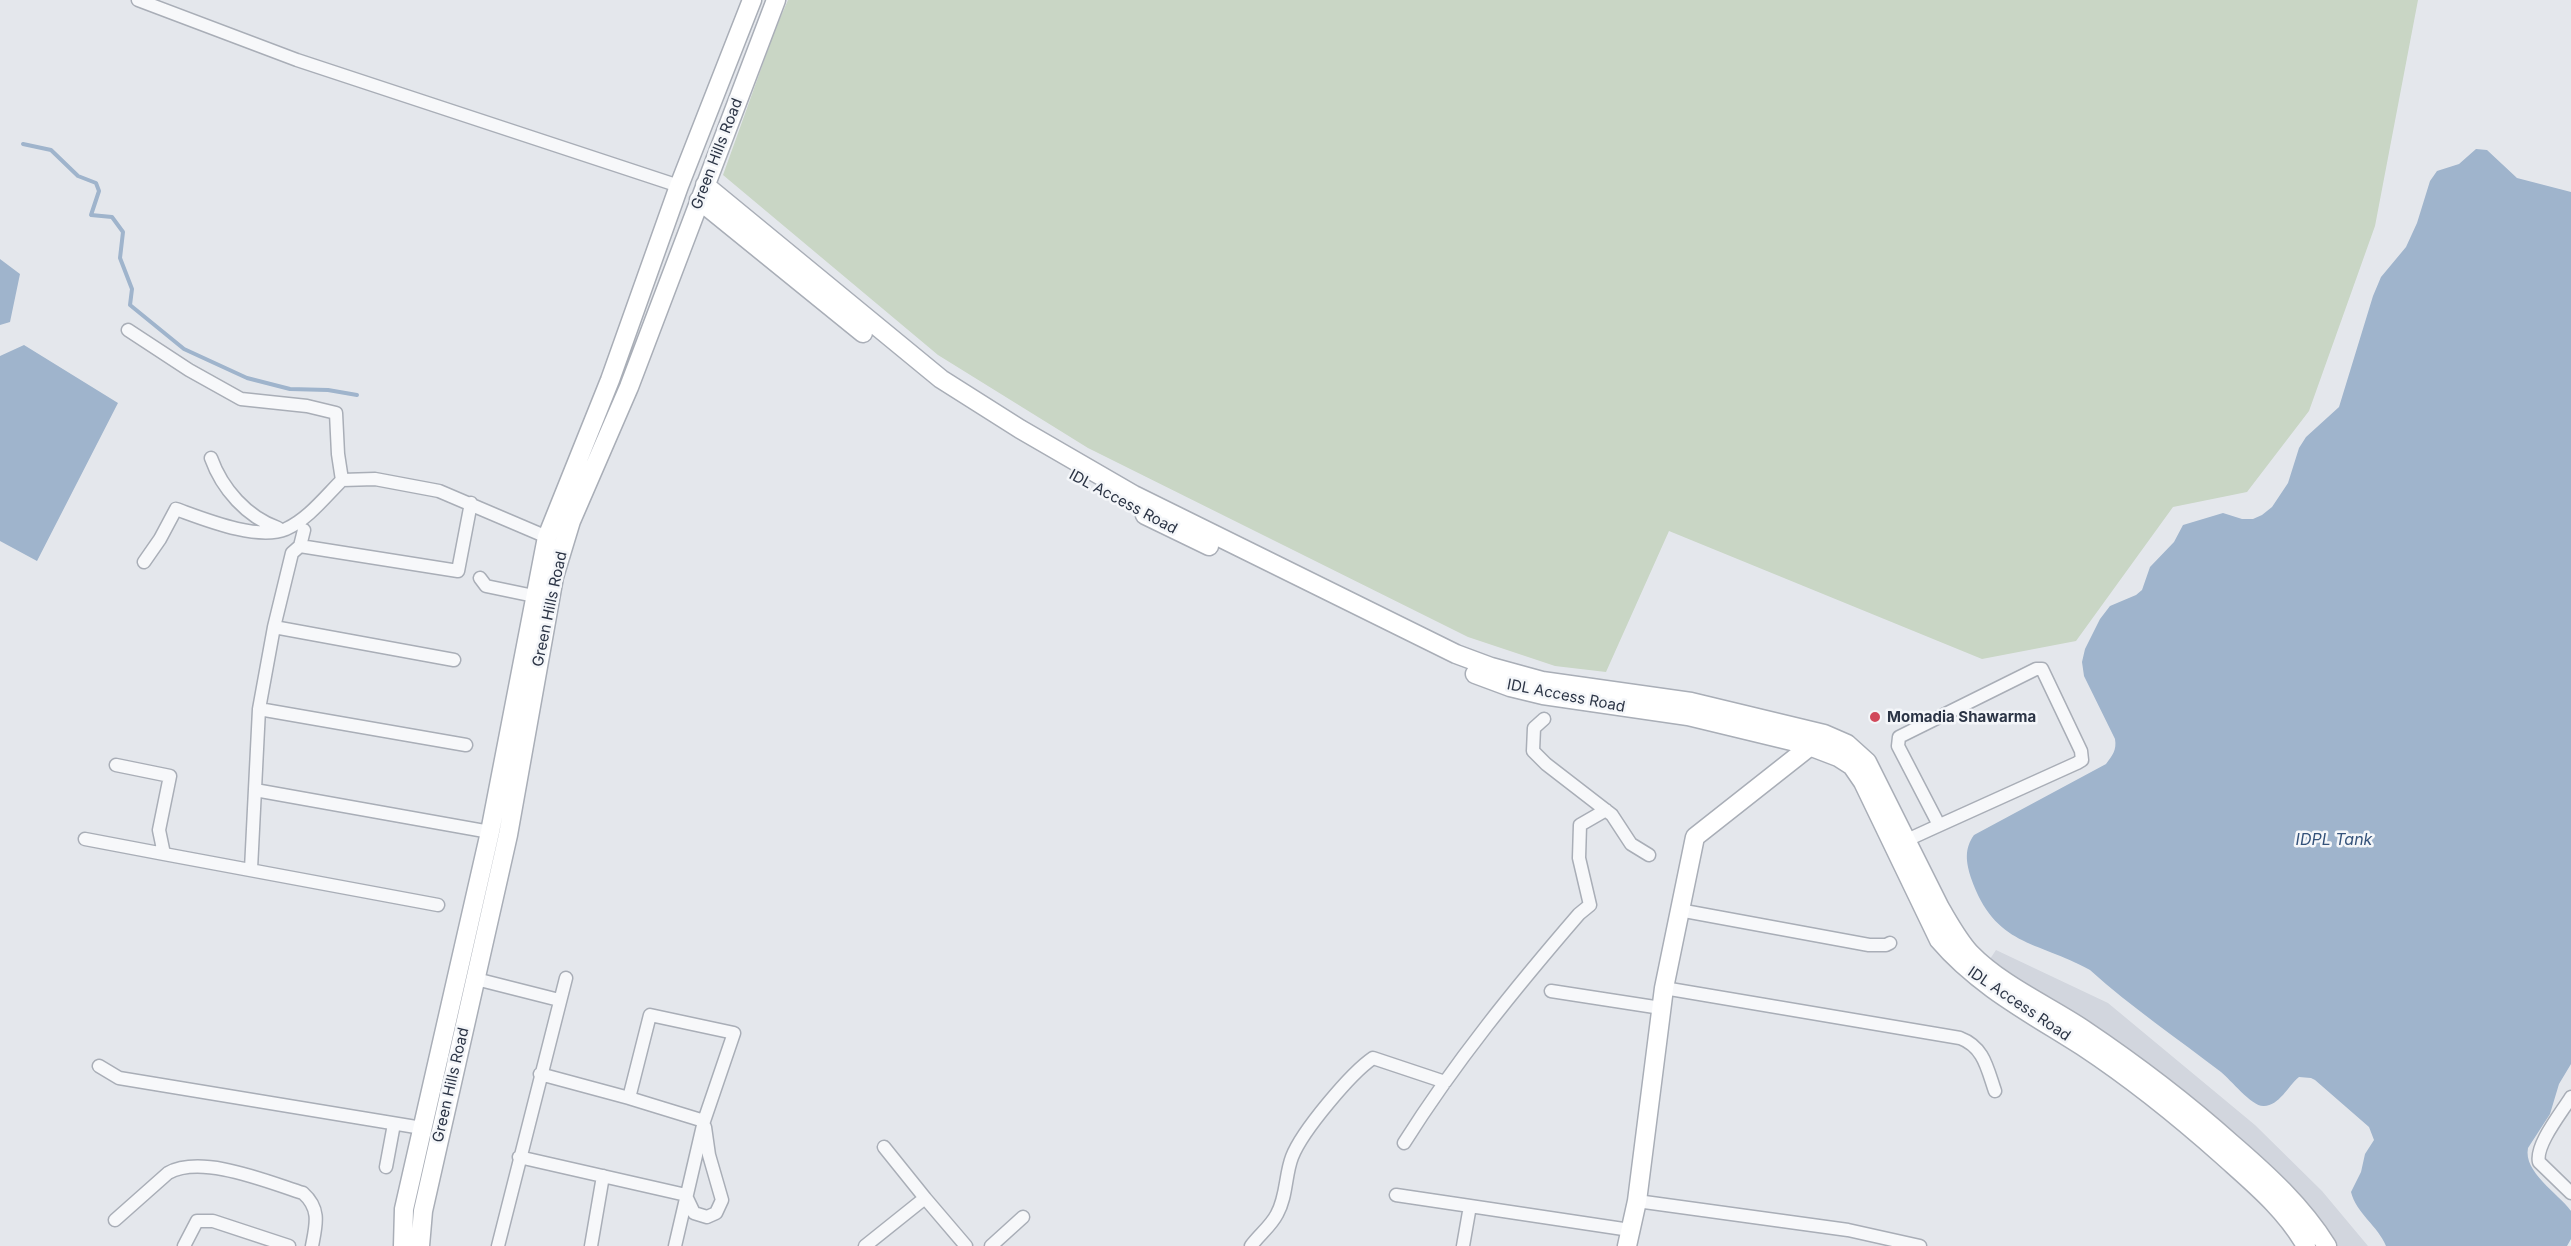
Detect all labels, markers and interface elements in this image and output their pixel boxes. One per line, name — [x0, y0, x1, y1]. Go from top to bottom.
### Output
street label: Green Hills Road — [688, 96, 746, 212]
street label: IDL Access Road — [1066, 466, 1180, 538]
street label: Green Hills Road — [529, 550, 571, 668]
street label: IDL Access Road — [1505, 676, 1627, 716]
place label: Momadia Shawarma — [1887, 708, 2036, 726]
marker: Momadia Shawarma — [1868, 710, 1882, 724]
water label: IDPL Tank — [2296, 830, 2372, 850]
street label: IDL Access Road — [1964, 963, 2074, 1045]
street label: Green Hills Road — [429, 1026, 473, 1144]

